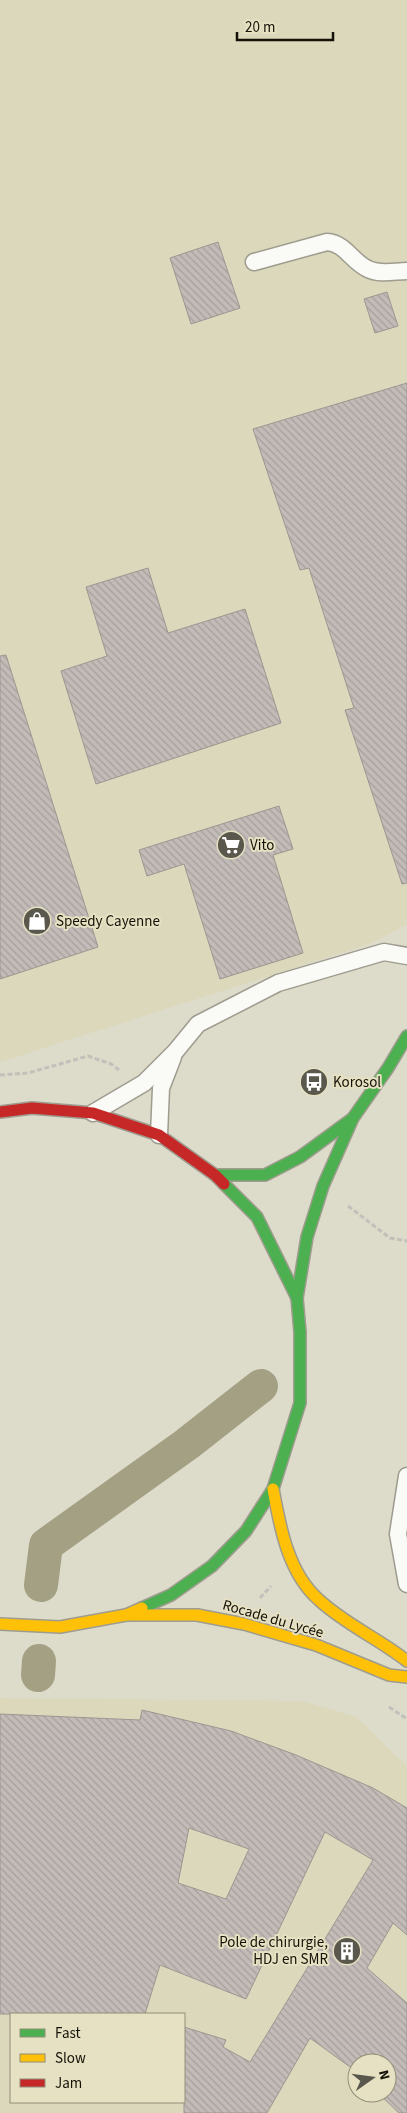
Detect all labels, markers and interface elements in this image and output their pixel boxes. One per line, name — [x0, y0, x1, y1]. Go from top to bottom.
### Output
scale bar — [237, 10, 333, 42]
text: 20 m — [245, 17, 275, 38]
supermarket icon: Vito — [216, 830, 246, 860]
place label: Vito — [250, 835, 274, 856]
shop icon: Speedy Cayenne — [22, 906, 52, 936]
place label: Speedy Cayenne — [56, 911, 160, 932]
bus stop icon: Korosol — [299, 1067, 329, 1097]
place label: Korosol — [333, 1072, 381, 1093]
street label: Rocade du Lycée — [220, 1595, 326, 1643]
place label: Pole de chirurgie, HDJ en SMR — [219, 1932, 328, 1970]
building icon: Pole de chirurgie, HDJ en SMR — [332, 1936, 362, 1966]
legend — [10, 2013, 185, 2103]
text: Fast — [55, 2023, 81, 2044]
text: Slow — [55, 2048, 86, 2069]
north arrow — [347, 2053, 397, 2103]
text: N — [373, 2068, 394, 2082]
text: Jam — [55, 2073, 82, 2094]

